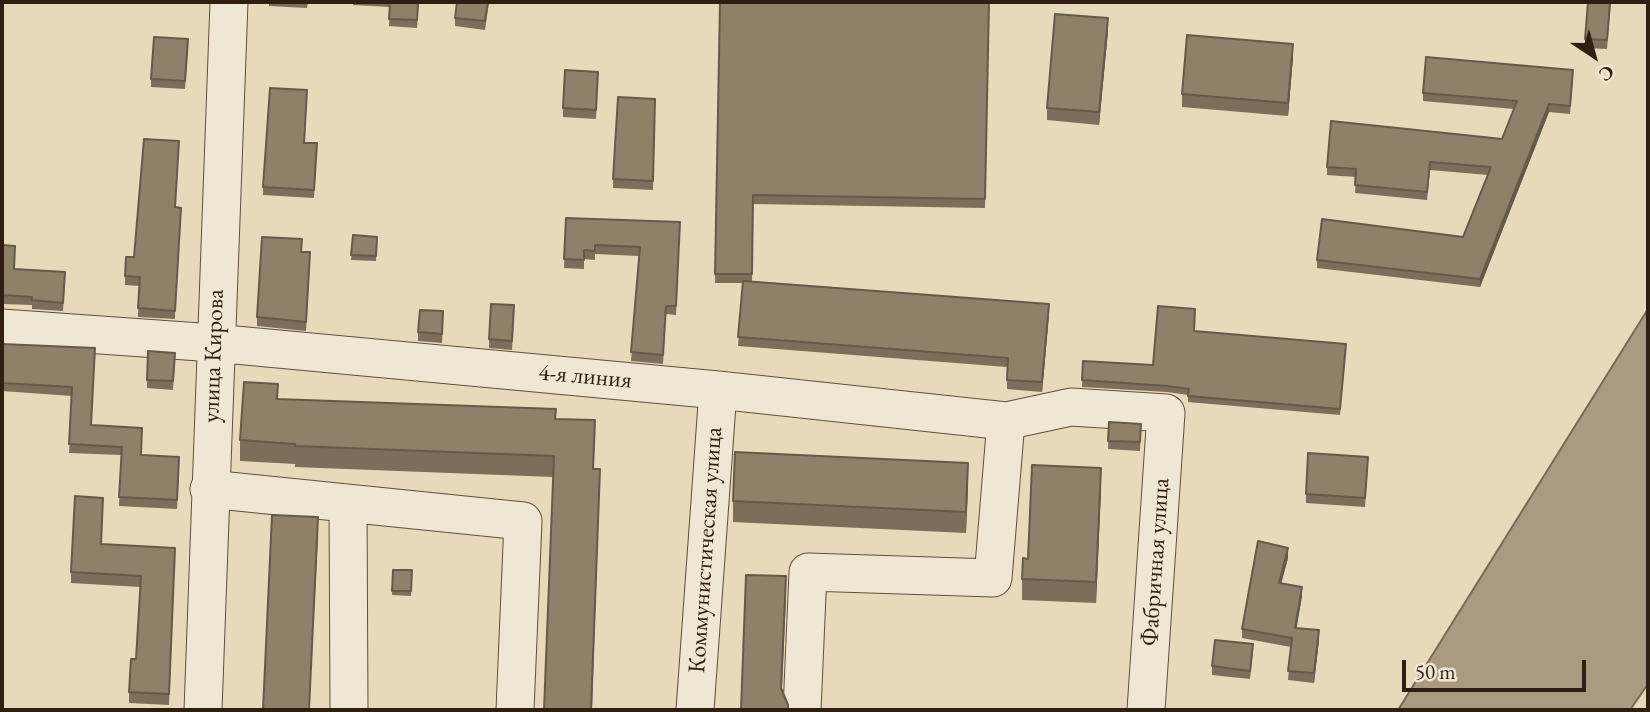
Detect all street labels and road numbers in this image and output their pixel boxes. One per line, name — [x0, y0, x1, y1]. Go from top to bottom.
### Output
street label: улица Кирова — [197, 289, 231, 423]
street label: 4-я линия — [537, 359, 633, 395]
street label: Коммунистическая улица — [683, 426, 729, 674]
street label: Фабричная улица — [1136, 477, 1176, 647]

